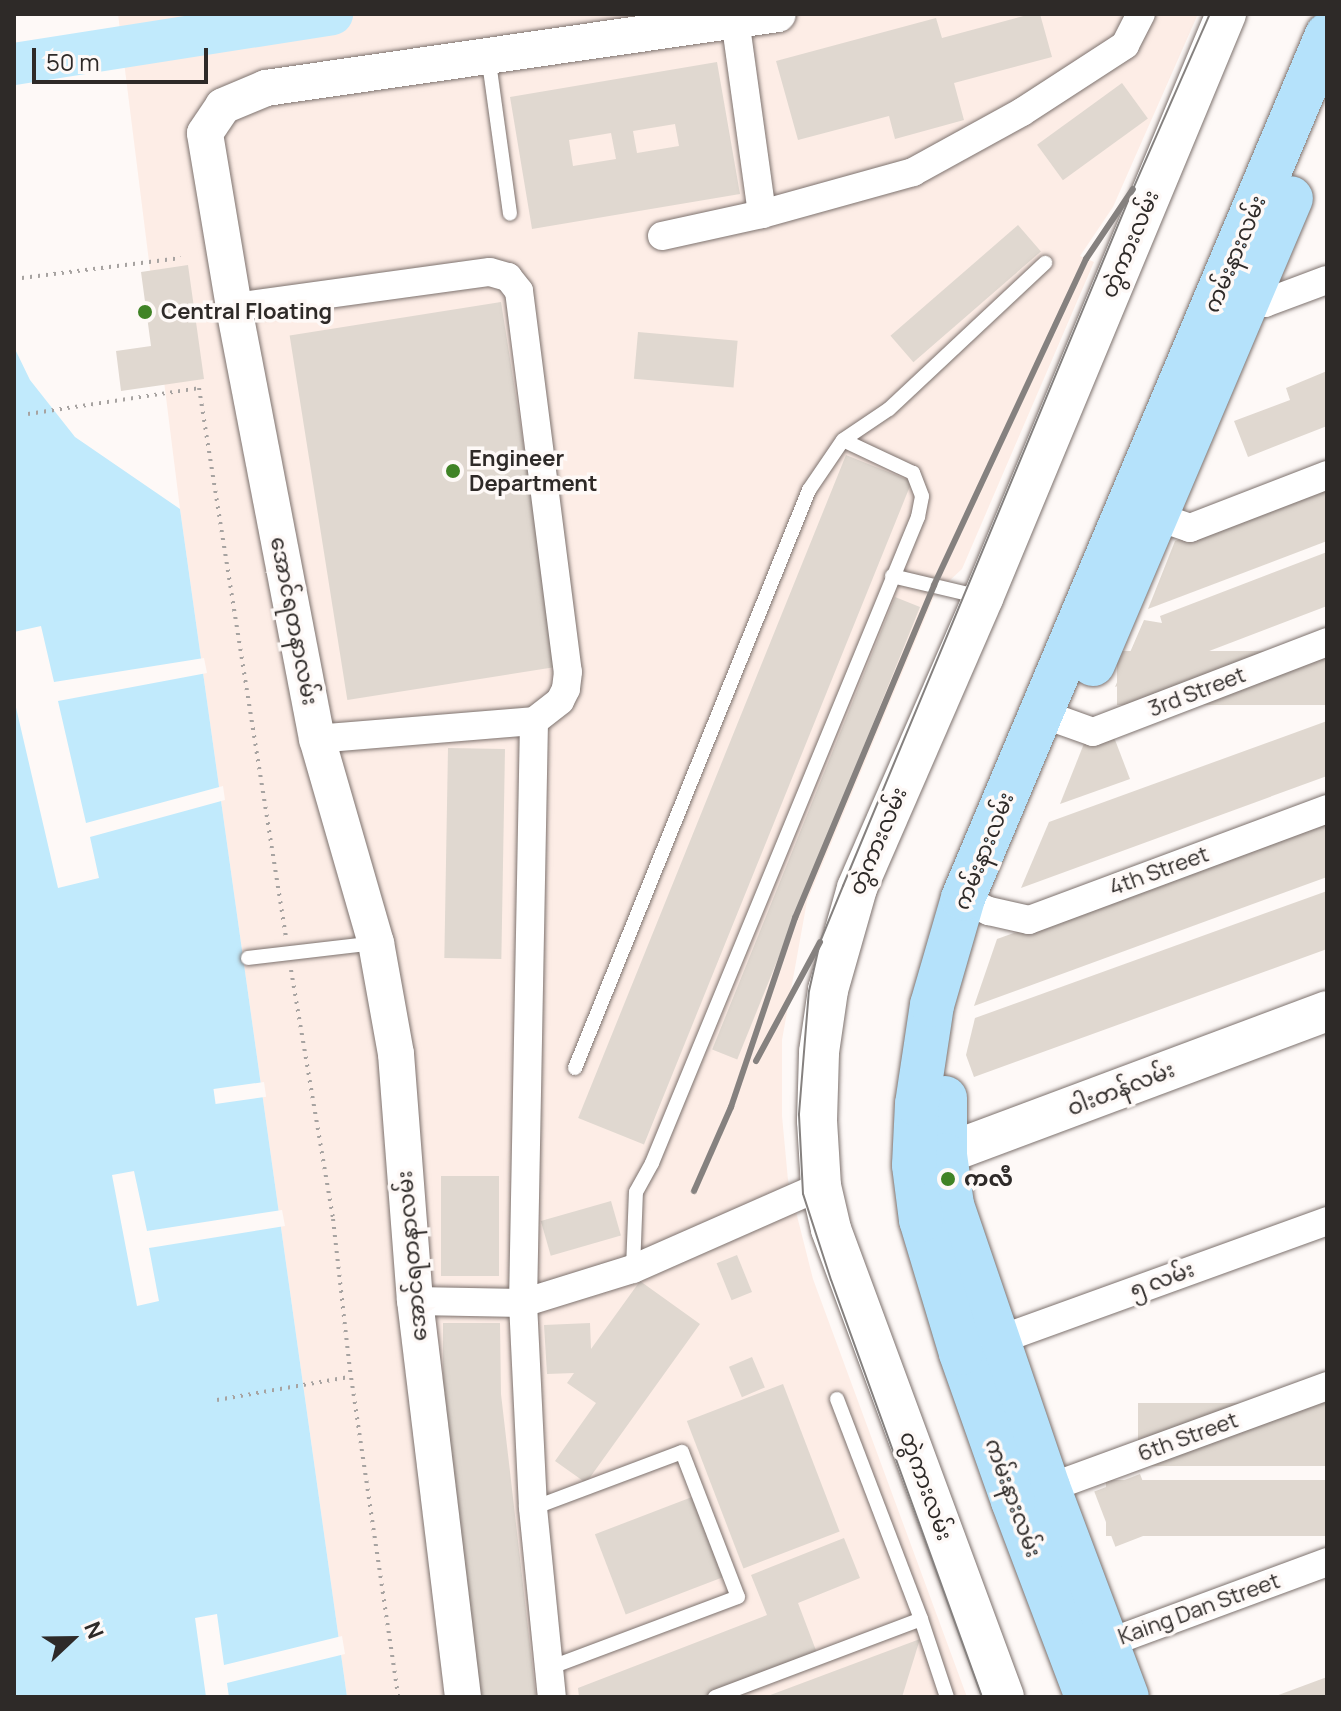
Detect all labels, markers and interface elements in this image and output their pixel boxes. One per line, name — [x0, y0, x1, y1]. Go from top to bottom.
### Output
scale bar — [36, 32, 212, 82]
text: 50 m — [46, 45, 100, 78]
street label: တွဲကားလမ်း — [1096, 186, 1164, 302]
street label: ကမ်းနားလမ်း — [1199, 191, 1271, 317]
place label: Central Floating — [161, 299, 332, 325]
marker: Central Floating — [136, 303, 154, 321]
place label: Engineer Department — [469, 445, 598, 496]
marker: Engineer Department — [444, 462, 462, 480]
street label: အောင်ရတနာလမ်း — [265, 535, 323, 707]
street label: 3rd Street — [1145, 661, 1249, 723]
street label: တွဲကားလမ်း — [844, 783, 912, 899]
street label: ကမ်းနားလမ်း — [948, 788, 1020, 914]
street label: 4th Street — [1106, 841, 1212, 901]
street label: ဝါးတန်လမ်း — [1064, 1056, 1178, 1122]
place label: ကလီ — [964, 1166, 1013, 1192]
street label: အောင်ရတနာလမ်း — [391, 1170, 433, 1342]
marker: ကလီ — [939, 1170, 957, 1188]
street label: ၅ လမ်း — [1126, 1256, 1198, 1304]
street label: 6th Street — [1134, 1407, 1242, 1467]
street label: တွဲကားလမ်း — [894, 1428, 958, 1544]
street label: ကမ်းနားလမ်း — [979, 1435, 1047, 1561]
street label: Kaing Dan Street — [1115, 1568, 1283, 1650]
north arrow — [32, 1599, 112, 1679]
text: N — [77, 1617, 111, 1643]

